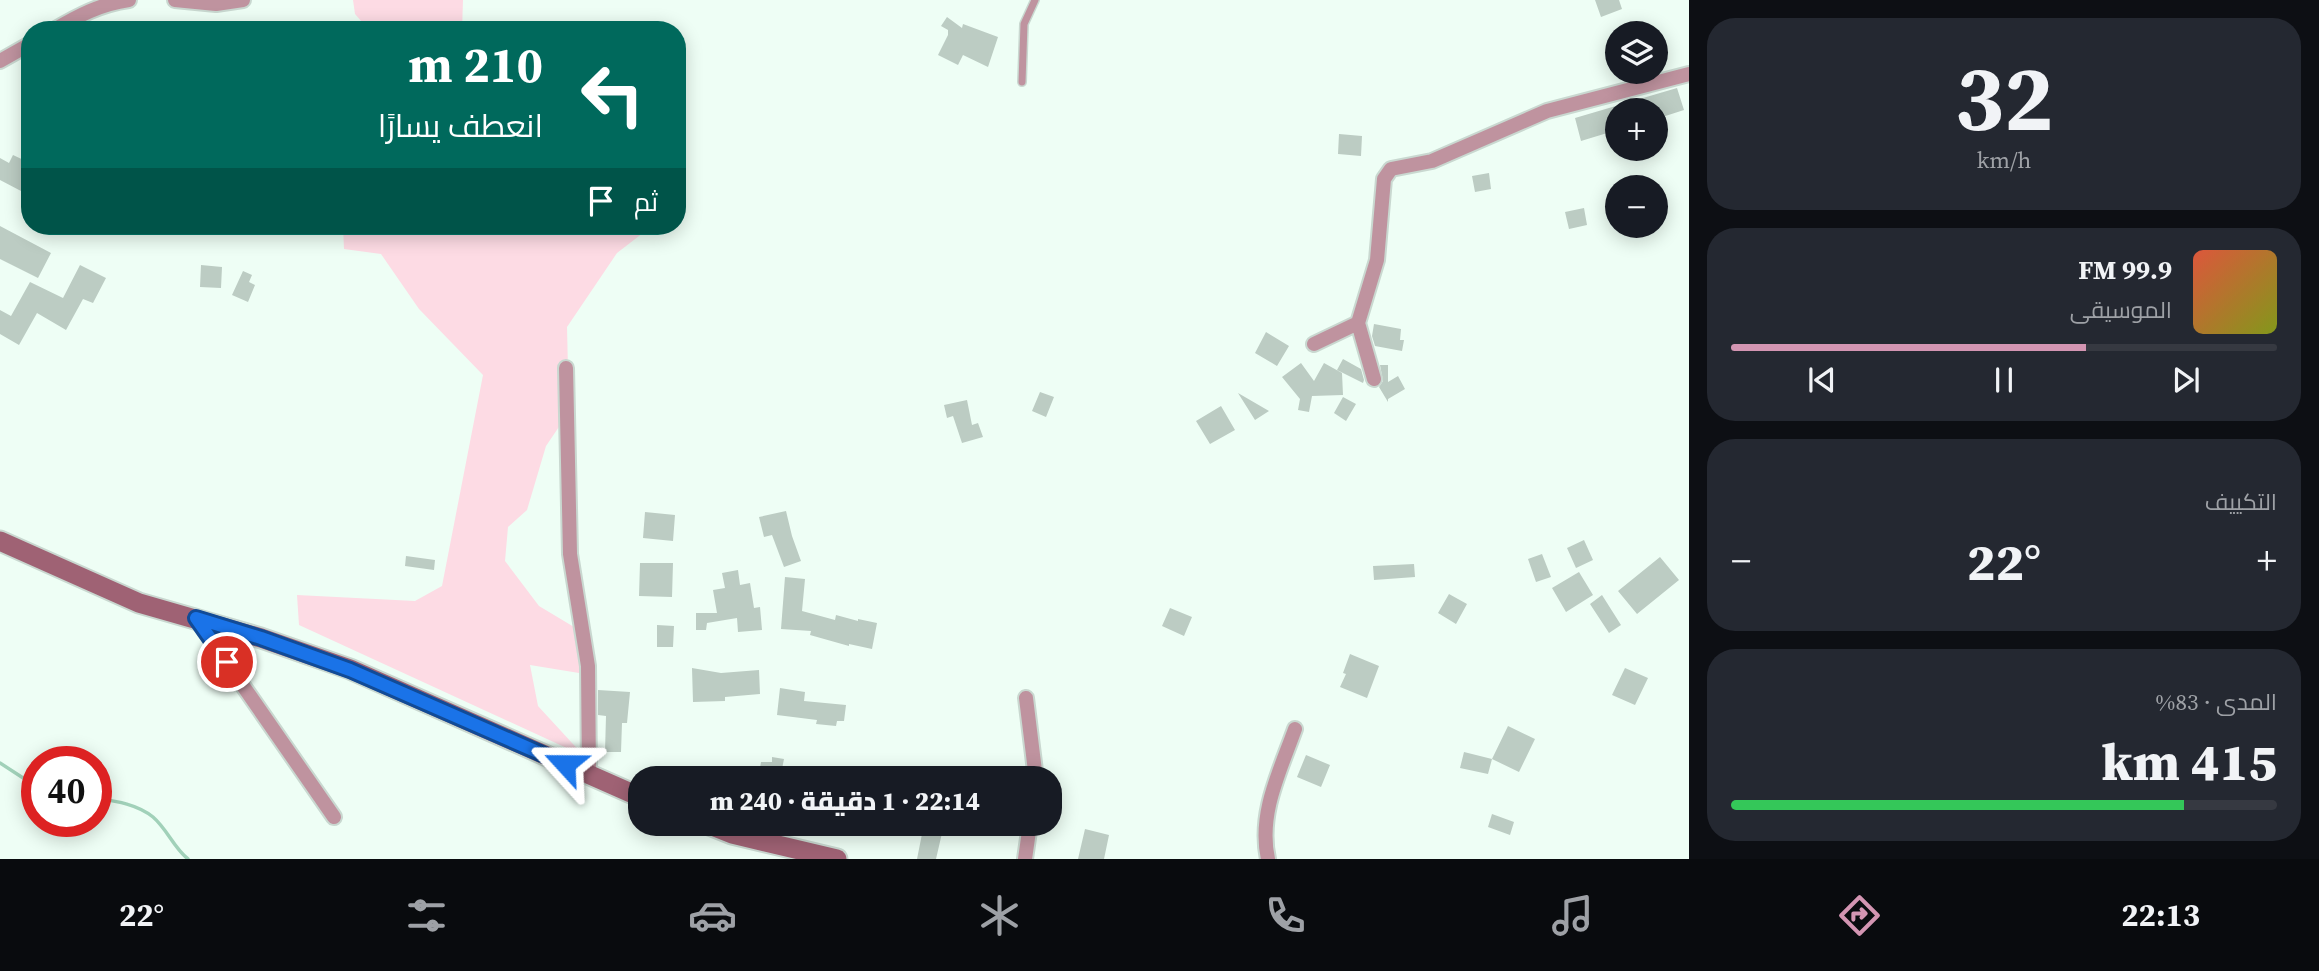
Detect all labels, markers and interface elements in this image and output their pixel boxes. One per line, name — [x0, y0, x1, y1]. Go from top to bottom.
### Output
map controls — [1605, 21, 1668, 238]
button: layers — [1605, 21, 1668, 84]
text: 210 m — [408, 31, 543, 98]
text: 32 — [1955, 36, 2053, 160]
icon: left — [567, 49, 658, 140]
button: + — [1605, 98, 1668, 161]
text: انعطف يسارًا — [378, 104, 543, 148]
text: km/h — [1977, 144, 2031, 176]
button: − — [1605, 175, 1668, 238]
icon: arrive — [582, 182, 620, 220]
text: ثم — [634, 184, 658, 220]
text: 99.9 FM — [2078, 252, 2172, 288]
text: الموسيقى — [2070, 294, 2172, 326]
icon: previous — [1803, 361, 1841, 399]
icon: pause — [1985, 361, 2023, 399]
icon: next — [2167, 361, 2205, 399]
text: التكييف — [2205, 486, 2277, 518]
text: 22° — [1967, 526, 2041, 597]
text: − — [1731, 535, 1751, 587]
text: + — [2257, 535, 2277, 587]
pin — [197, 632, 257, 692]
icon: arrive — [208, 643, 246, 681]
text: المدى · 83% — [2155, 686, 2277, 718]
text: 415 km — [2101, 726, 2277, 797]
position arrow — [528, 727, 602, 801]
speed limit sign: 40 — [21, 746, 112, 837]
text: 22:14 · 1 دقيقة · 240 m — [710, 783, 980, 819]
icon: filters — [402, 891, 451, 940]
icon: car — [688, 891, 737, 940]
icon: climate — [975, 891, 1024, 940]
icon: phone — [1261, 891, 1310, 940]
icon: music — [1548, 891, 1597, 940]
icon: directions — [1835, 891, 1884, 940]
text: 22° — [119, 893, 164, 937]
text: 22:13 — [2121, 893, 2200, 937]

